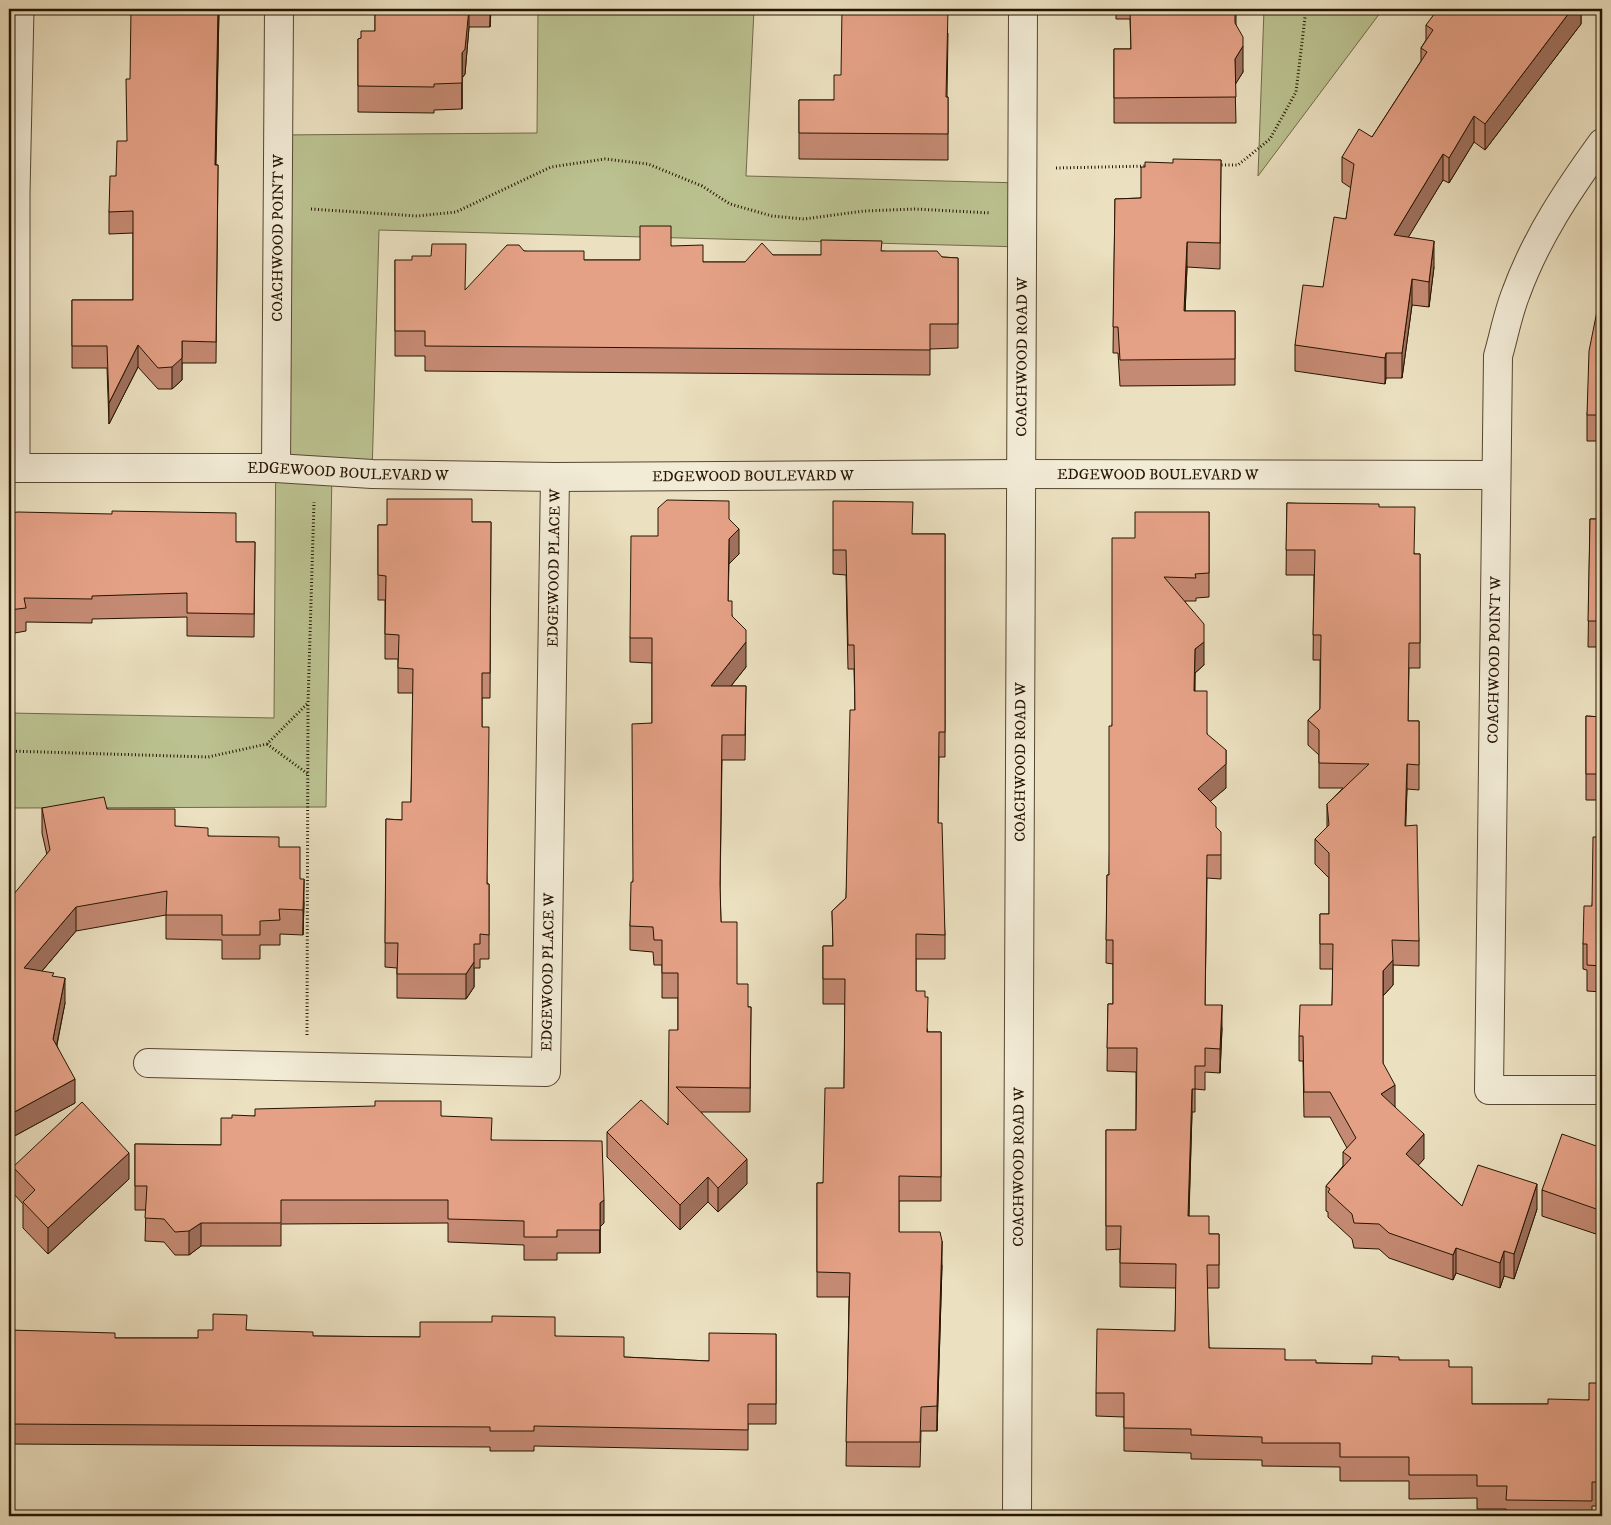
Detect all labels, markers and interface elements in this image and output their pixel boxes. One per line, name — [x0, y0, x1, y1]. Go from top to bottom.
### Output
street label: COACHWOOD POINT W — [268, 154, 288, 322]
street label: COACHWOOD ROAD W — [1012, 277, 1032, 437]
street label: EDGEWOOD BOULEVARD W — [247, 459, 449, 485]
street label: EDGEWOOD BOULEVARD W — [1057, 465, 1259, 485]
street label: EDGEWOOD BOULEVARD W — [652, 466, 854, 486]
street label: EDGEWOOD PLACE W — [543, 488, 565, 648]
street label: COACHWOOD POINT W — [1484, 576, 1505, 744]
street label: COACHWOOD ROAD W — [1011, 682, 1030, 842]
street label: EDGEWOOD PLACE W — [537, 892, 559, 1052]
street label: COACHWOOD ROAD W — [1009, 1087, 1029, 1247]

